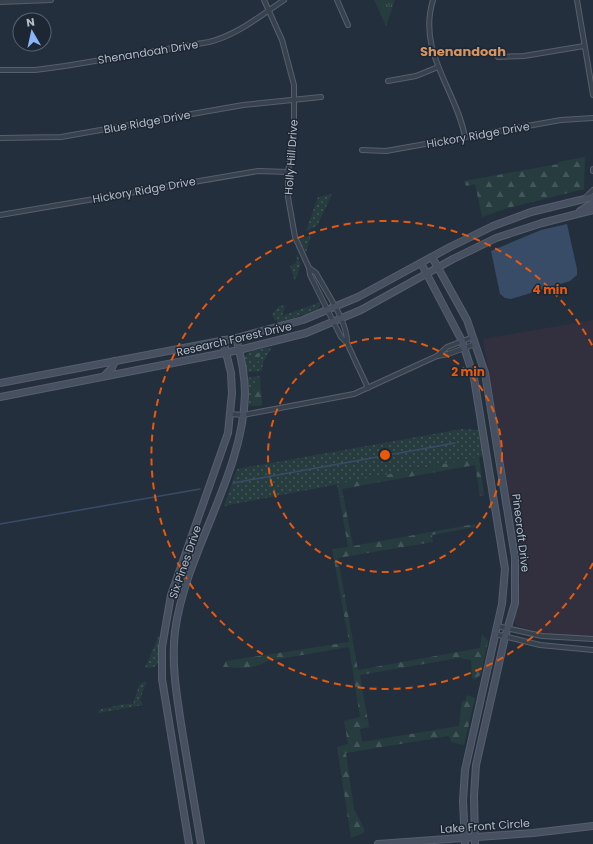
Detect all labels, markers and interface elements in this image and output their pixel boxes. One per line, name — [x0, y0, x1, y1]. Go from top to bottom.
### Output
north arrow — [12, 12, 52, 52]
text: N — [25, 14, 36, 31]
street label: Shenandoah Drive — [97, 36, 199, 68]
district label: Shenandoah — [420, 42, 506, 61]
street label: Blue Ridge Drive — [102, 106, 192, 138]
street label: Hickory Ridge Drive — [425, 118, 531, 152]
street label: Holly Hill Drive — [280, 119, 302, 195]
street label: Hickory Ridge Drive — [91, 173, 197, 207]
text: 4 min — [532, 281, 568, 298]
street label: Research Forest Drive — [175, 318, 293, 360]
text: 2 min — [451, 363, 485, 380]
centre of rings — [378, 448, 392, 462]
street label: Pinecroft Drive — [508, 493, 534, 573]
street label: Six Pines Drive — [165, 523, 205, 601]
street label: Lake Front Circle — [440, 815, 531, 837]

